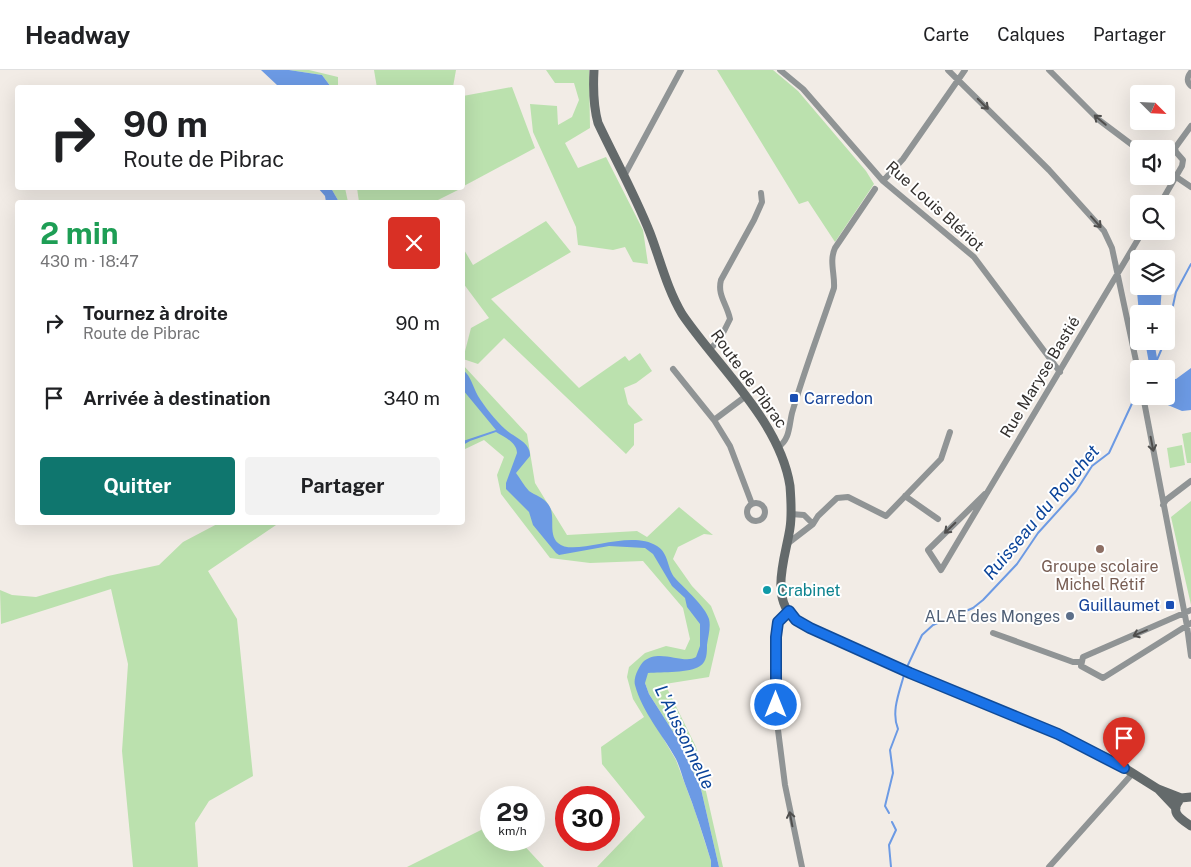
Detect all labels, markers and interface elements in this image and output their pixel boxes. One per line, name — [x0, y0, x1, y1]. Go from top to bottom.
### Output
text: Headway — [25, 21, 130, 49]
text: Carte — [923, 24, 969, 45]
text: Calques — [997, 24, 1065, 45]
text: Partager — [1093, 24, 1166, 45]
north arrow — [1130, 85, 1175, 130]
map controls — [1130, 85, 1175, 405]
one-way arrow — [977, 98, 989, 110]
text: 90 m — [123, 104, 208, 145]
icon: right — [40, 105, 105, 170]
one-way arrow — [1094, 115, 1107, 126]
button: sound — [1130, 140, 1175, 185]
text: Route de Pibrac — [123, 146, 284, 172]
street label: Rue Louis Blériot — [882, 157, 988, 255]
button: search — [1130, 195, 1175, 240]
text: 2 min — [40, 215, 119, 251]
one-way arrow — [1090, 215, 1101, 228]
button: close — [388, 217, 440, 269]
button: layers — [1130, 250, 1175, 295]
text: 430 m · 18:47 — [40, 252, 139, 271]
text: Tournez à droite — [83, 302, 228, 324]
button: + — [1130, 305, 1175, 350]
icon: right — [40, 309, 68, 337]
text: 90 m — [396, 312, 440, 334]
street label: Rue Maryse Bastié — [996, 313, 1084, 441]
text: Route de Pibrac — [83, 324, 200, 343]
street label: Route de Pibrac — [707, 326, 791, 432]
button: − — [1130, 360, 1175, 405]
icon: arrive — [40, 384, 68, 412]
text: Arrivée à destination — [83, 387, 271, 409]
text: 340 m — [383, 387, 440, 409]
place label: Carredon — [804, 389, 873, 408]
marker: Carredon — [788, 392, 800, 404]
one-way arrow — [1147, 436, 1157, 452]
water label: Ruisseau du Rouchet — [979, 440, 1104, 584]
button: Quitter — [40, 457, 235, 515]
button: Partager — [245, 457, 440, 515]
one-way arrow — [944, 522, 957, 534]
marker: Groupe scolaire Michel Rétif — [1094, 543, 1106, 555]
place label: Groupe scolaire Michel Rétif — [1041, 557, 1159, 594]
place label: Crabinet — [777, 581, 841, 600]
marker: Crabinet — [761, 584, 773, 596]
place label: Guillaumet — [1078, 596, 1160, 615]
marker: Guillaumet — [1164, 599, 1176, 611]
place label: ALAE des Monges — [925, 607, 1060, 626]
marker: ALAE des Monges — [1064, 610, 1076, 622]
one-way arrow — [1133, 628, 1148, 638]
position arrow — [749, 678, 801, 730]
water label: L'Aussonnelle — [651, 681, 719, 793]
pin — [1103, 717, 1145, 768]
icon: arrive — [1110, 724, 1138, 752]
speed limit sign: 30 — [555, 786, 620, 851]
text: 29 — [496, 797, 529, 827]
one-way arrow — [786, 812, 796, 828]
text: km/h — [498, 824, 527, 838]

